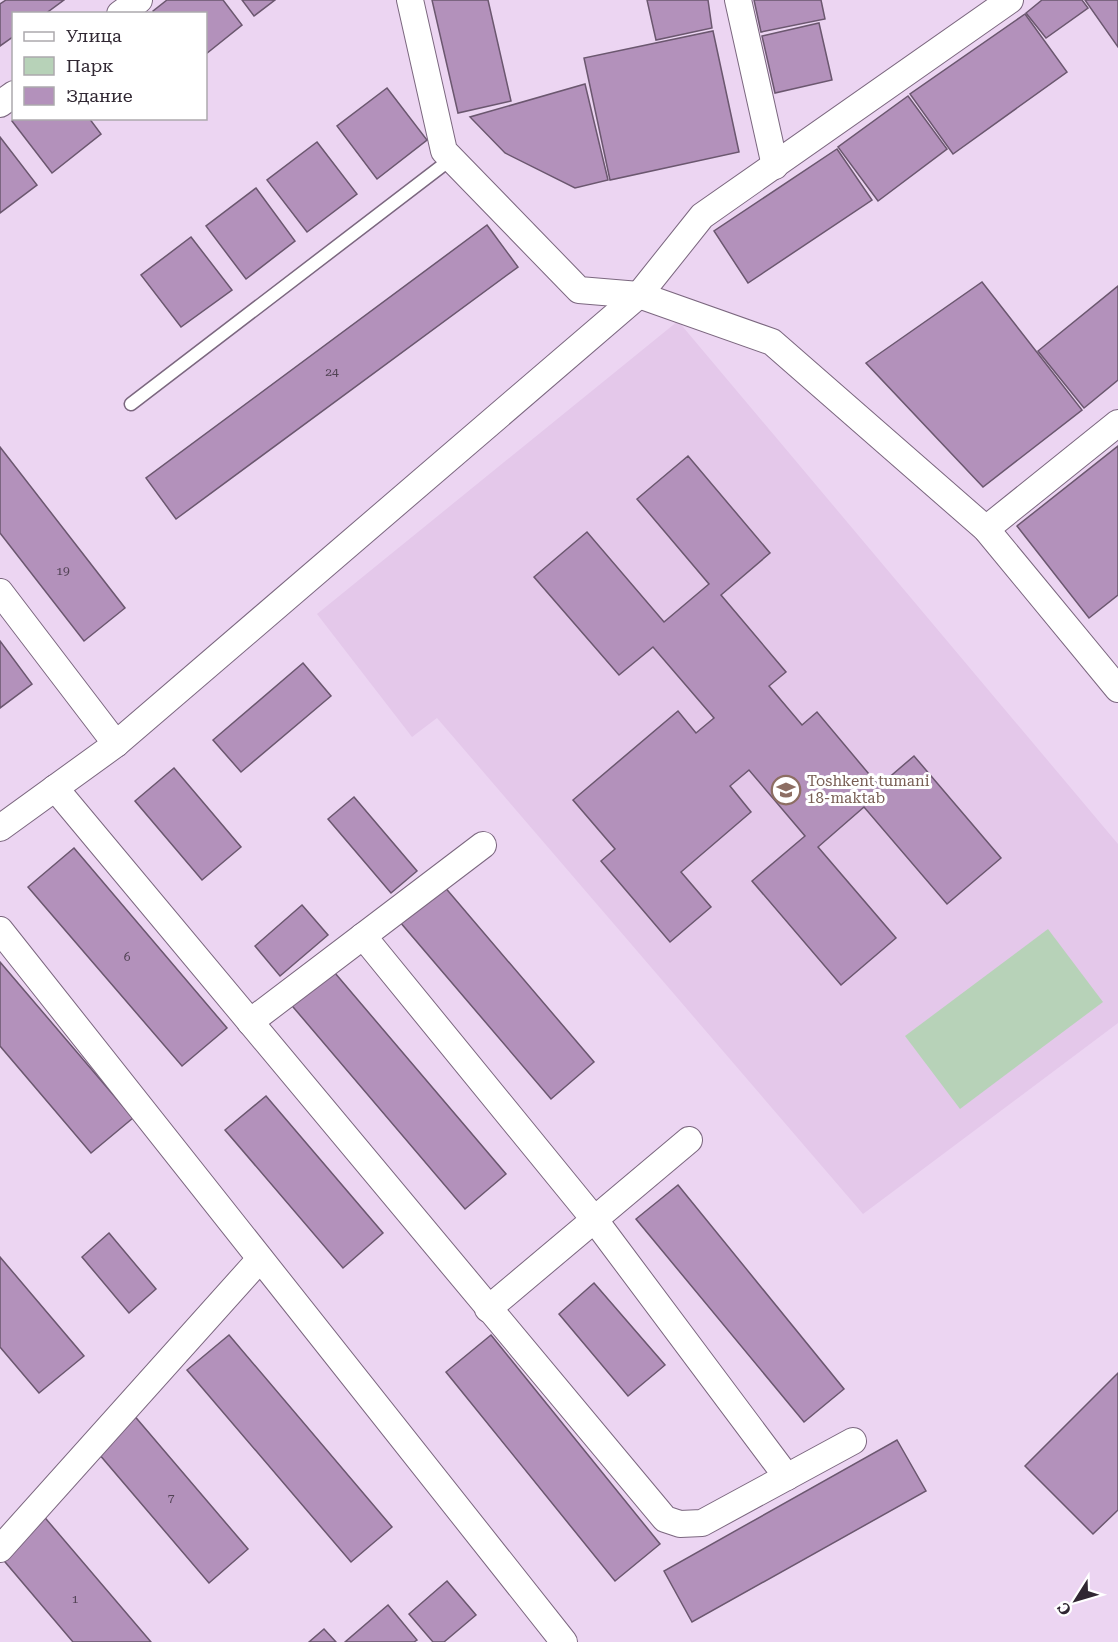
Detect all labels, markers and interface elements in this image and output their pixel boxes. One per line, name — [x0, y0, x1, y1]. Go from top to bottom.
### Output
legend — [12, 12, 207, 120]
text: Улица — [66, 25, 122, 46]
text: Парк — [66, 55, 114, 76]
text: Здание — [66, 85, 133, 106]
house number: 24 — [325, 365, 339, 379]
house number: 19 — [56, 564, 70, 578]
place label: Toshkent tumani 18-maktab — [807, 772, 930, 807]
school or university icon: Toshkent tumani 18-maktab — [770, 774, 802, 806]
house number: 6 — [124, 950, 131, 964]
house number: 7 — [168, 1491, 175, 1505]
north arrow — [1046, 1570, 1106, 1630]
house number: 1 — [72, 1592, 79, 1606]
text: С — [1053, 1599, 1075, 1619]

